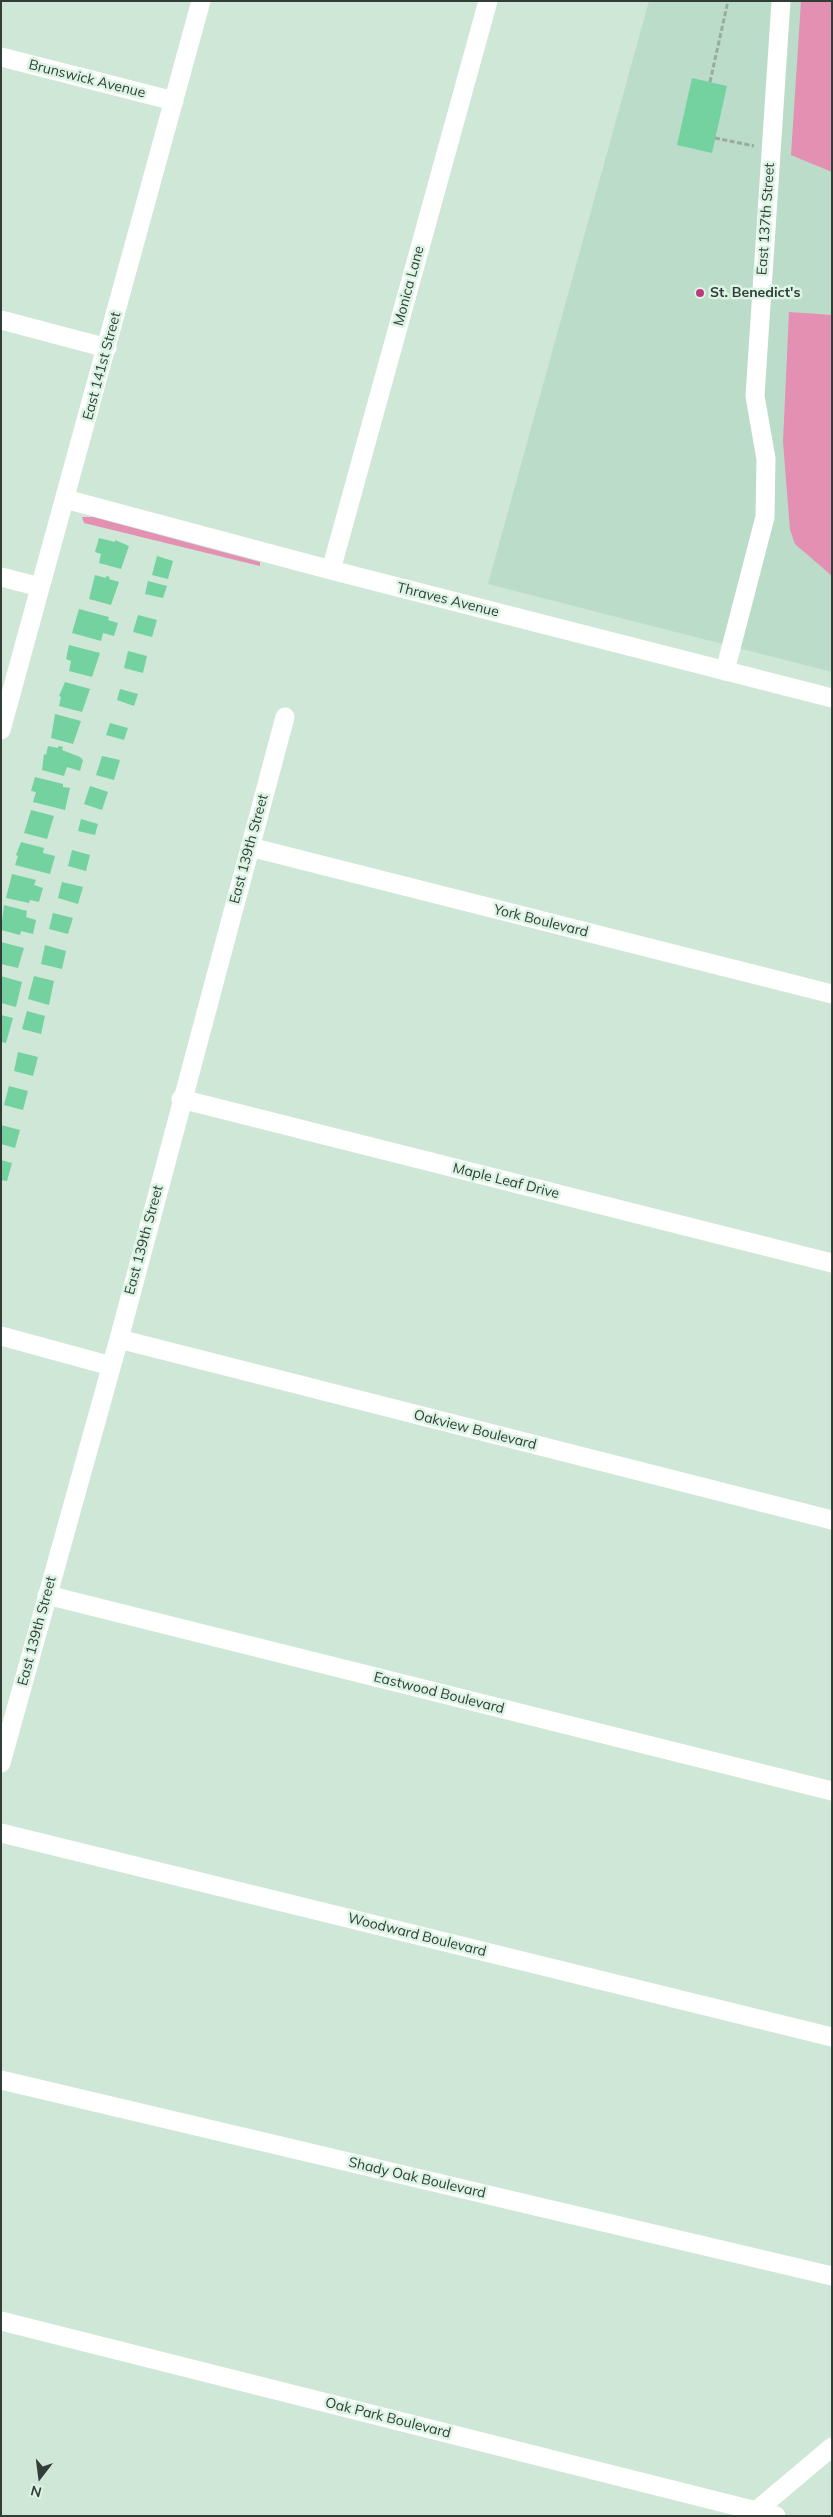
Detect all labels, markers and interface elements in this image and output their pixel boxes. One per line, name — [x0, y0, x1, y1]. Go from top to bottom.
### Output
street label: Brunswick Avenue — [27, 56, 147, 102]
street label: East 137th Street — [754, 162, 778, 276]
street label: Monica Lane — [390, 244, 428, 328]
place label: St. Benedict's — [710, 285, 800, 301]
marker: St. Benedict's — [694, 287, 706, 299]
street label: East 141st Street — [79, 310, 125, 422]
street label: Thraves Avenue — [395, 579, 501, 621]
street label: East 139th Street — [226, 792, 272, 906]
street label: York Boulevard — [492, 901, 590, 941]
street label: Maple Leaf Drive — [451, 1160, 561, 1202]
street label: East 139th Street — [121, 1183, 167, 1297]
street label: Oakview Boulevard — [412, 1407, 538, 1453]
street label: East 139th Street — [14, 1574, 60, 1688]
street label: Eastwood Boulevard — [372, 1669, 506, 1717]
street label: Woodward Boulevard — [346, 1910, 488, 1960]
street label: Shady Oak Boulevard — [347, 2154, 487, 2202]
street label: Oak Park Boulevard — [324, 2394, 452, 2442]
north arrow — [15, 2452, 65, 2502]
text: N — [29, 2481, 44, 2502]

